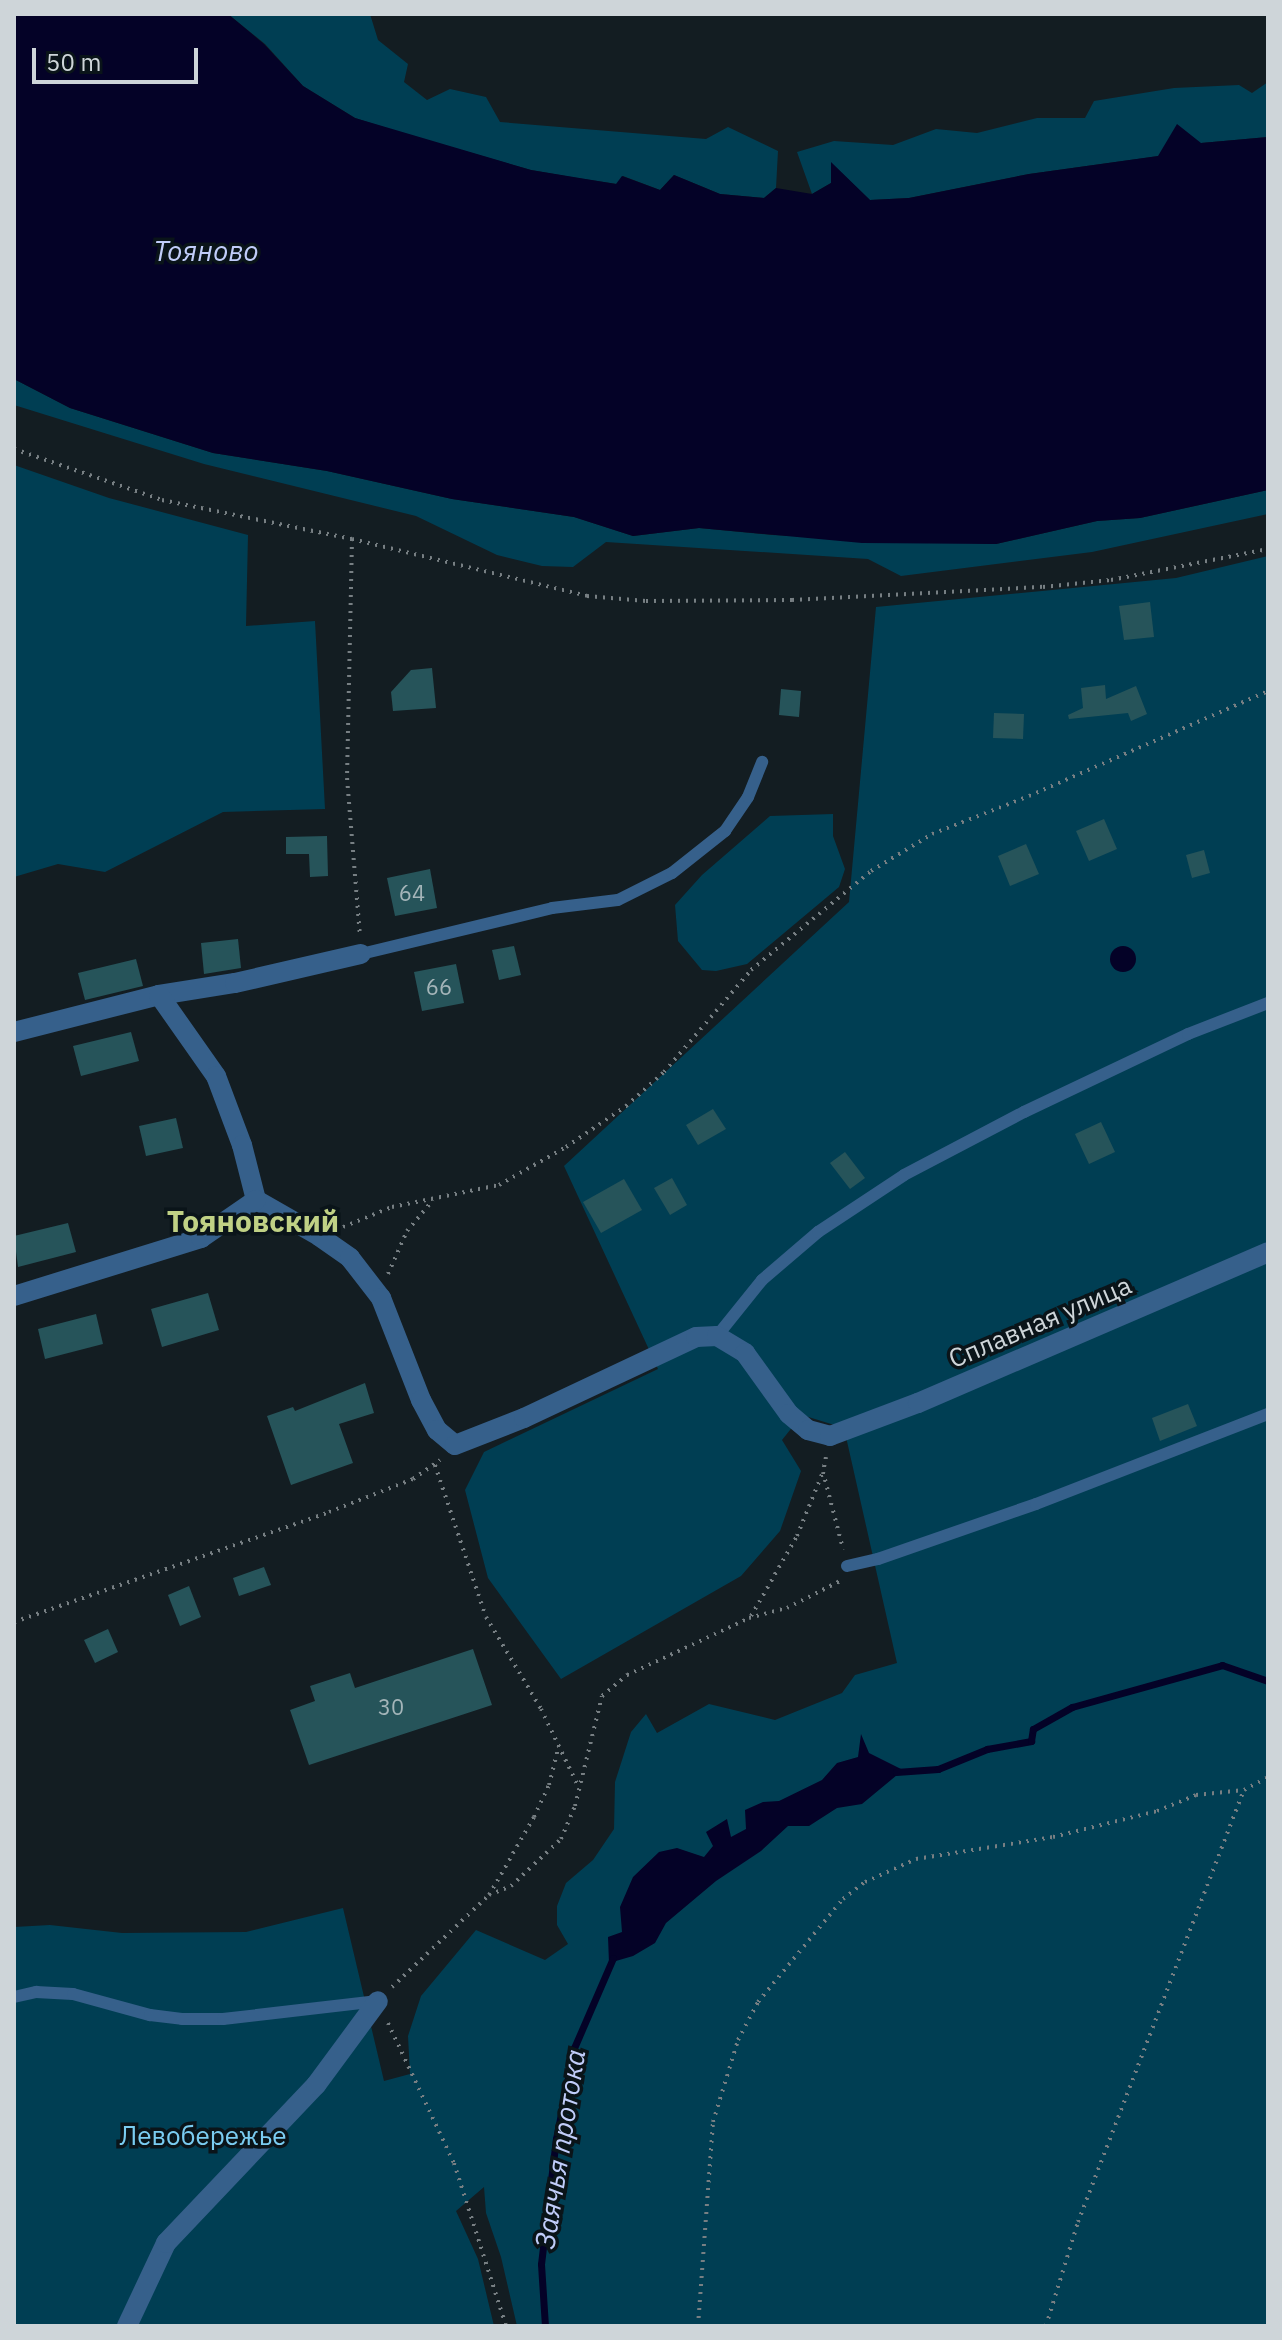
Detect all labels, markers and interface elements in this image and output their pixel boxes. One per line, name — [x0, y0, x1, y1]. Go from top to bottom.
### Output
scale bar — [36, 32, 202, 82]
text: 50 m — [46, 46, 101, 78]
water label: Тояново — [153, 234, 259, 268]
house number: 64 — [399, 880, 425, 906]
house number: 66 — [426, 974, 452, 1000]
district label: Тояновский — [167, 1203, 339, 1239]
street label: Сплавная улица — [944, 1269, 1136, 1375]
house number: 30 — [378, 1694, 404, 1720]
water label: Заячья протока — [528, 2047, 592, 2251]
park label: Левобережье — [120, 2120, 286, 2152]

